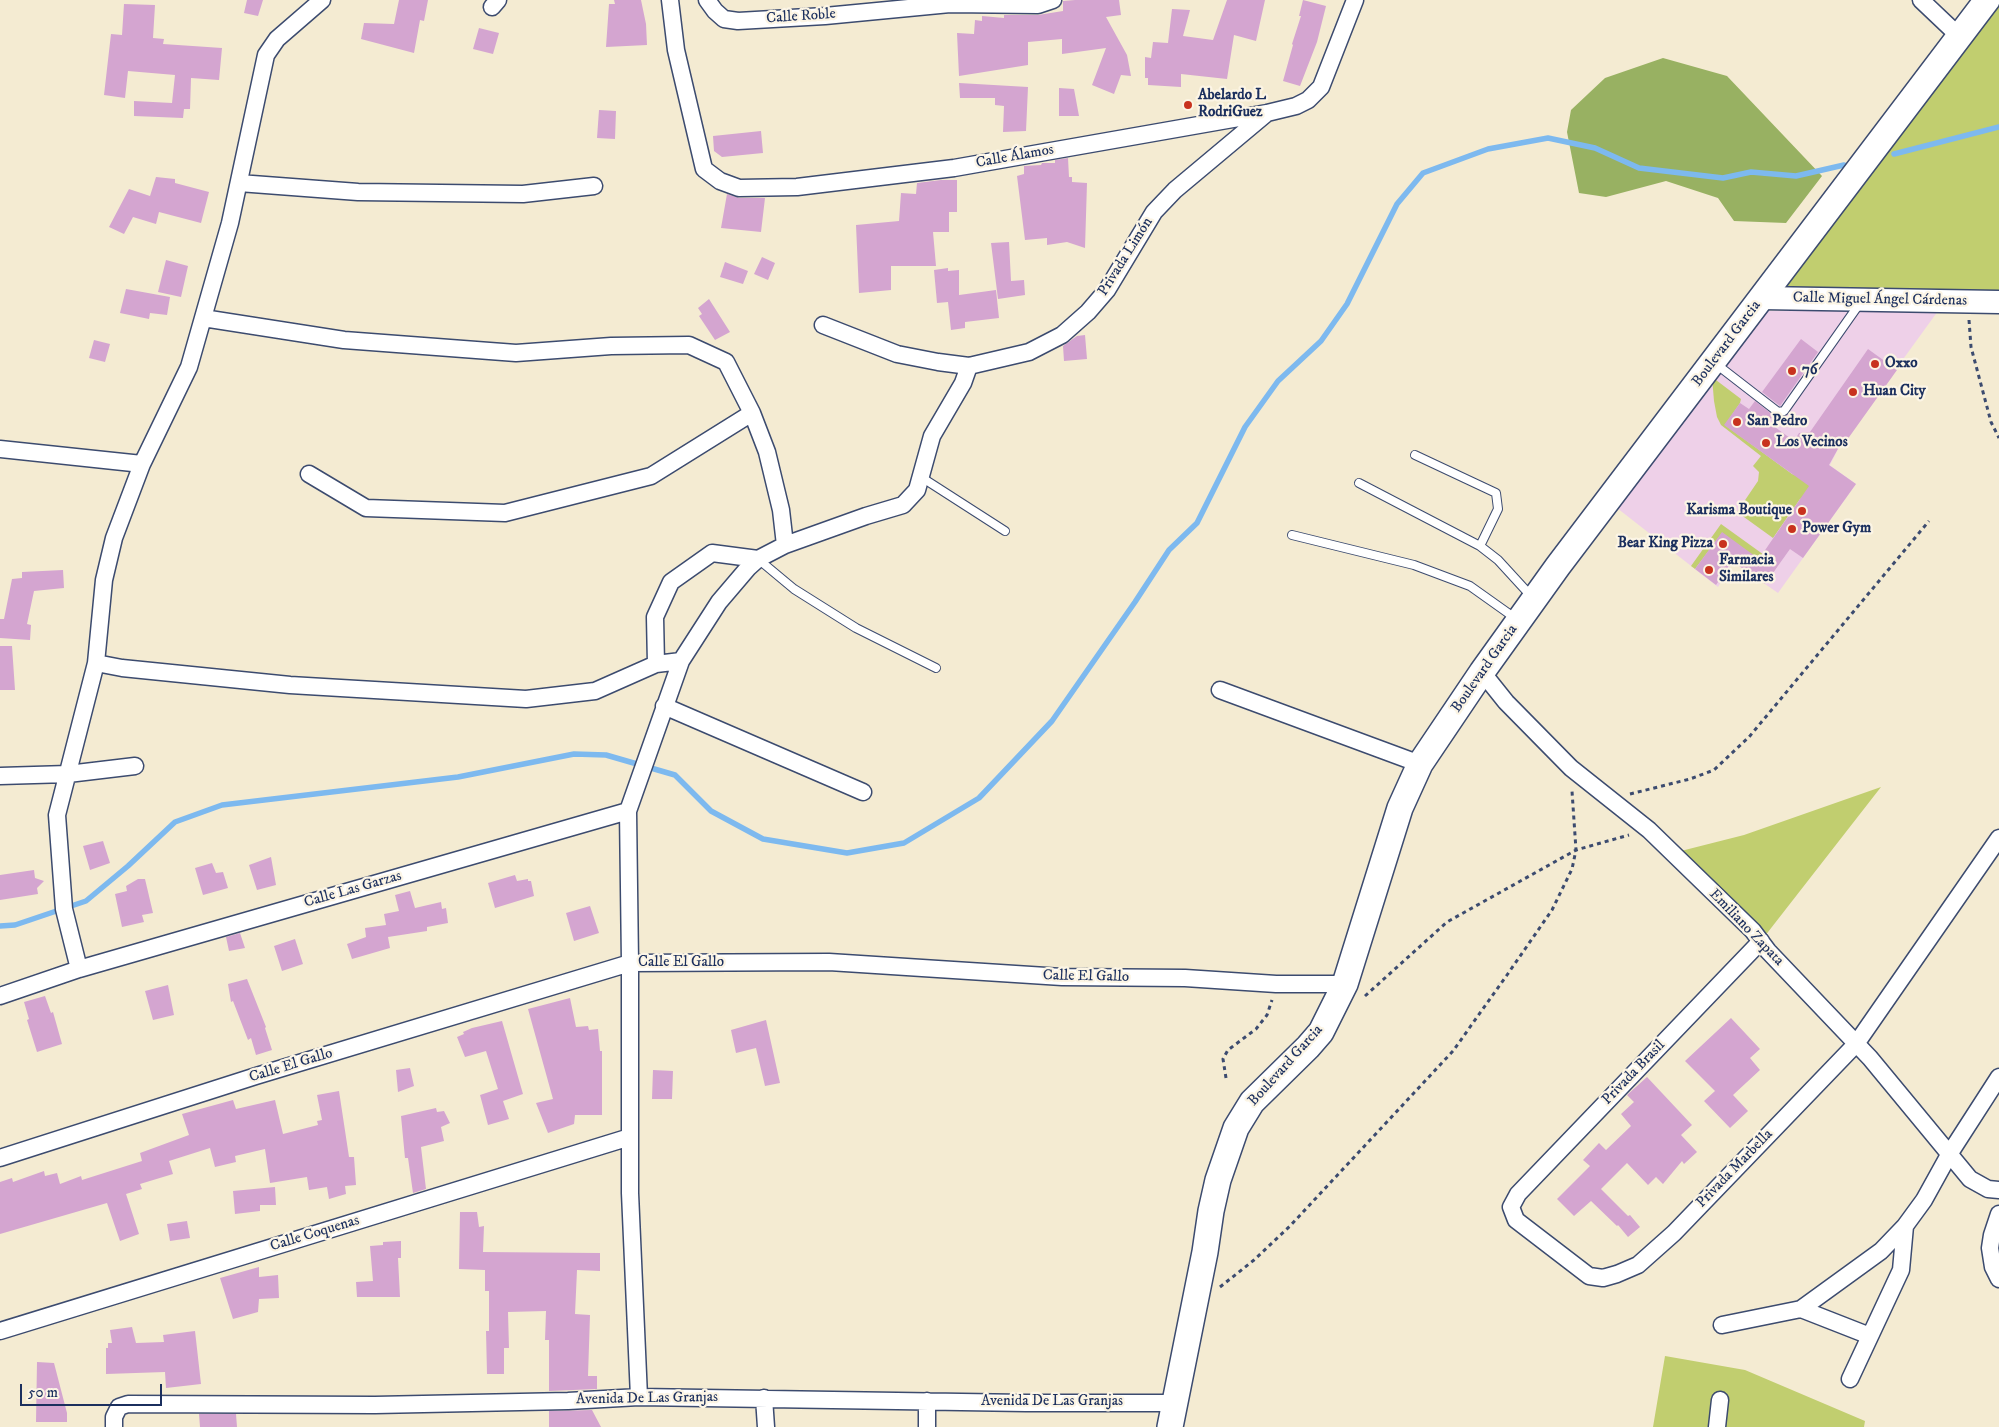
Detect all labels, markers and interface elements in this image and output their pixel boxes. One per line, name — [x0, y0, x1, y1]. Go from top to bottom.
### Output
street label: Calle Roble — [766, 6, 836, 28]
place label: Abelardo L RodriGuez — [1198, 87, 1266, 122]
marker: Abelardo L RodriGuez — [1182, 99, 1194, 111]
street label: Calle Álamos — [975, 141, 1055, 173]
street label: Privada Limón — [1095, 214, 1157, 300]
street label: Calle Miguel Ángel Cárdenas — [1793, 289, 1967, 311]
street label: Boulevard Garcia — [1689, 297, 1765, 391]
place label: Oxxo — [1885, 355, 1918, 373]
marker: Oxxo — [1869, 358, 1881, 370]
place label: 76 — [1802, 362, 1818, 380]
marker: 76 — [1786, 365, 1798, 377]
place label: Huan City — [1863, 383, 1926, 401]
marker: Huan City — [1847, 386, 1859, 398]
place label: San Pedro — [1747, 413, 1807, 431]
marker: San Pedro — [1731, 416, 1743, 428]
place label: Los Vecinos — [1776, 434, 1848, 452]
marker: Los Vecinos — [1760, 437, 1772, 449]
place label: Karisma Boutique — [1686, 502, 1792, 520]
marker: Karisma Boutique — [1796, 505, 1808, 517]
place label: Power Gym — [1802, 520, 1871, 538]
marker: Power Gym — [1786, 523, 1798, 535]
place label: Bear King Pizza — [1617, 535, 1713, 553]
marker: Bear King Pizza — [1717, 538, 1729, 550]
place label: Farmacia Similares — [1719, 552, 1774, 587]
marker: Farmacia Similares — [1703, 564, 1715, 576]
street label: Boulevard Garcia — [1448, 622, 1522, 716]
street label: Calle Las Garzas — [302, 868, 404, 912]
street label: Emiliano Zapata — [1705, 886, 1787, 970]
street label: Calle El Gallo — [638, 954, 724, 972]
street label: Calle El Gallo — [1043, 967, 1129, 987]
street label: Boulevard Garcia — [1245, 1022, 1327, 1110]
street label: Privada Brasil — [1599, 1037, 1669, 1109]
street label: Calle El Gallo — [247, 1045, 335, 1087]
street label: Privada Marbella — [1693, 1126, 1777, 1212]
street label: Calle Coquenas — [268, 1212, 362, 1256]
scale bar — [22, 1374, 165, 1406]
text: 50 m — [28, 1383, 58, 1402]
street label: Avenida De Las Granjas — [576, 1389, 718, 1409]
street label: Avenida De Las Granjas — [981, 1393, 1123, 1411]

